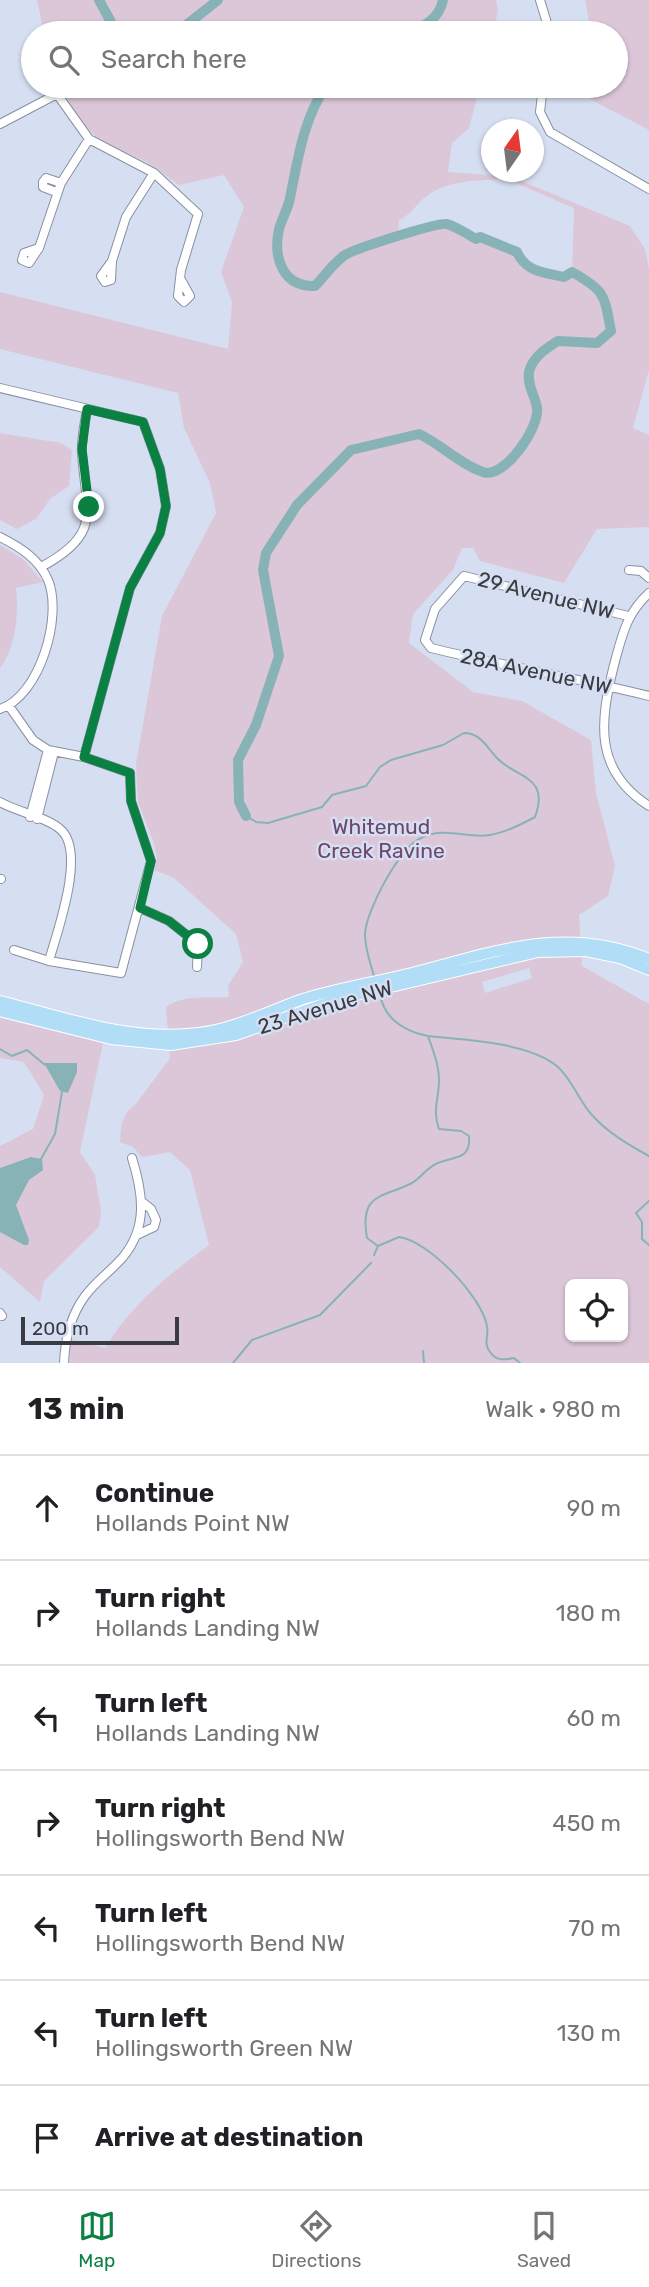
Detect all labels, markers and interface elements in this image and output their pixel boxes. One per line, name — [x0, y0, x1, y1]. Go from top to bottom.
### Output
search box — [21, 21, 628, 98]
icon: search — [45, 41, 83, 79]
text: Search here — [101, 44, 247, 75]
north arrow — [481, 119, 544, 182]
route end — [73, 491, 104, 522]
street label: 29 Avenue NW — [475, 566, 617, 624]
street label: 28A Avenue NW — [458, 643, 614, 699]
park label: Whitemud Creek Ravine — [317, 814, 445, 863]
route start — [182, 928, 213, 959]
street label: 23 Avenue NW — [255, 975, 395, 1039]
map controls — [565, 1279, 628, 1342]
button: locate — [565, 1279, 628, 1342]
scale bar — [21, 1314, 178, 1346]
text: 200 m — [32, 1317, 89, 1340]
text: 13 min — [28, 1391, 124, 1427]
text: Walk · 980 m — [485, 1395, 621, 1423]
text: Continue — [95, 1478, 214, 1509]
icon: ahead — [28, 1489, 66, 1527]
text: 90 m — [567, 1494, 621, 1522]
text: Hollands Point NW — [95, 1509, 290, 1537]
text: Turn right — [95, 1583, 225, 1614]
icon: right — [28, 1594, 66, 1632]
text: 180 m — [556, 1599, 621, 1627]
text: Hollands Landing NW — [95, 1614, 320, 1642]
text: Turn left — [95, 1688, 207, 1719]
icon: left — [28, 1699, 66, 1737]
text: 60 m — [566, 1704, 621, 1732]
text: Hollands Landing NW — [95, 1719, 320, 1747]
text: Turn right — [95, 1793, 225, 1824]
icon: right — [28, 1804, 66, 1842]
text: 450 m — [552, 1809, 621, 1837]
text: Hollingsworth Bend NW — [95, 1824, 345, 1852]
text: Turn left — [95, 1898, 207, 1929]
icon: left — [28, 1909, 66, 1947]
text: 70 m — [569, 1914, 621, 1942]
text: Hollingsworth Bend NW — [95, 1929, 345, 1957]
text: Turn left — [95, 2003, 207, 2034]
icon: left — [28, 2014, 66, 2052]
text: 130 m — [557, 2019, 621, 2047]
text: Hollingsworth Green NW — [95, 2034, 353, 2062]
icon: arrive — [28, 2119, 66, 2157]
text: Arrive at destination — [95, 2122, 363, 2153]
tab: Map — [78, 2207, 116, 2272]
tab: Directions — [271, 2207, 361, 2272]
tab: Saved — [517, 2207, 571, 2272]

